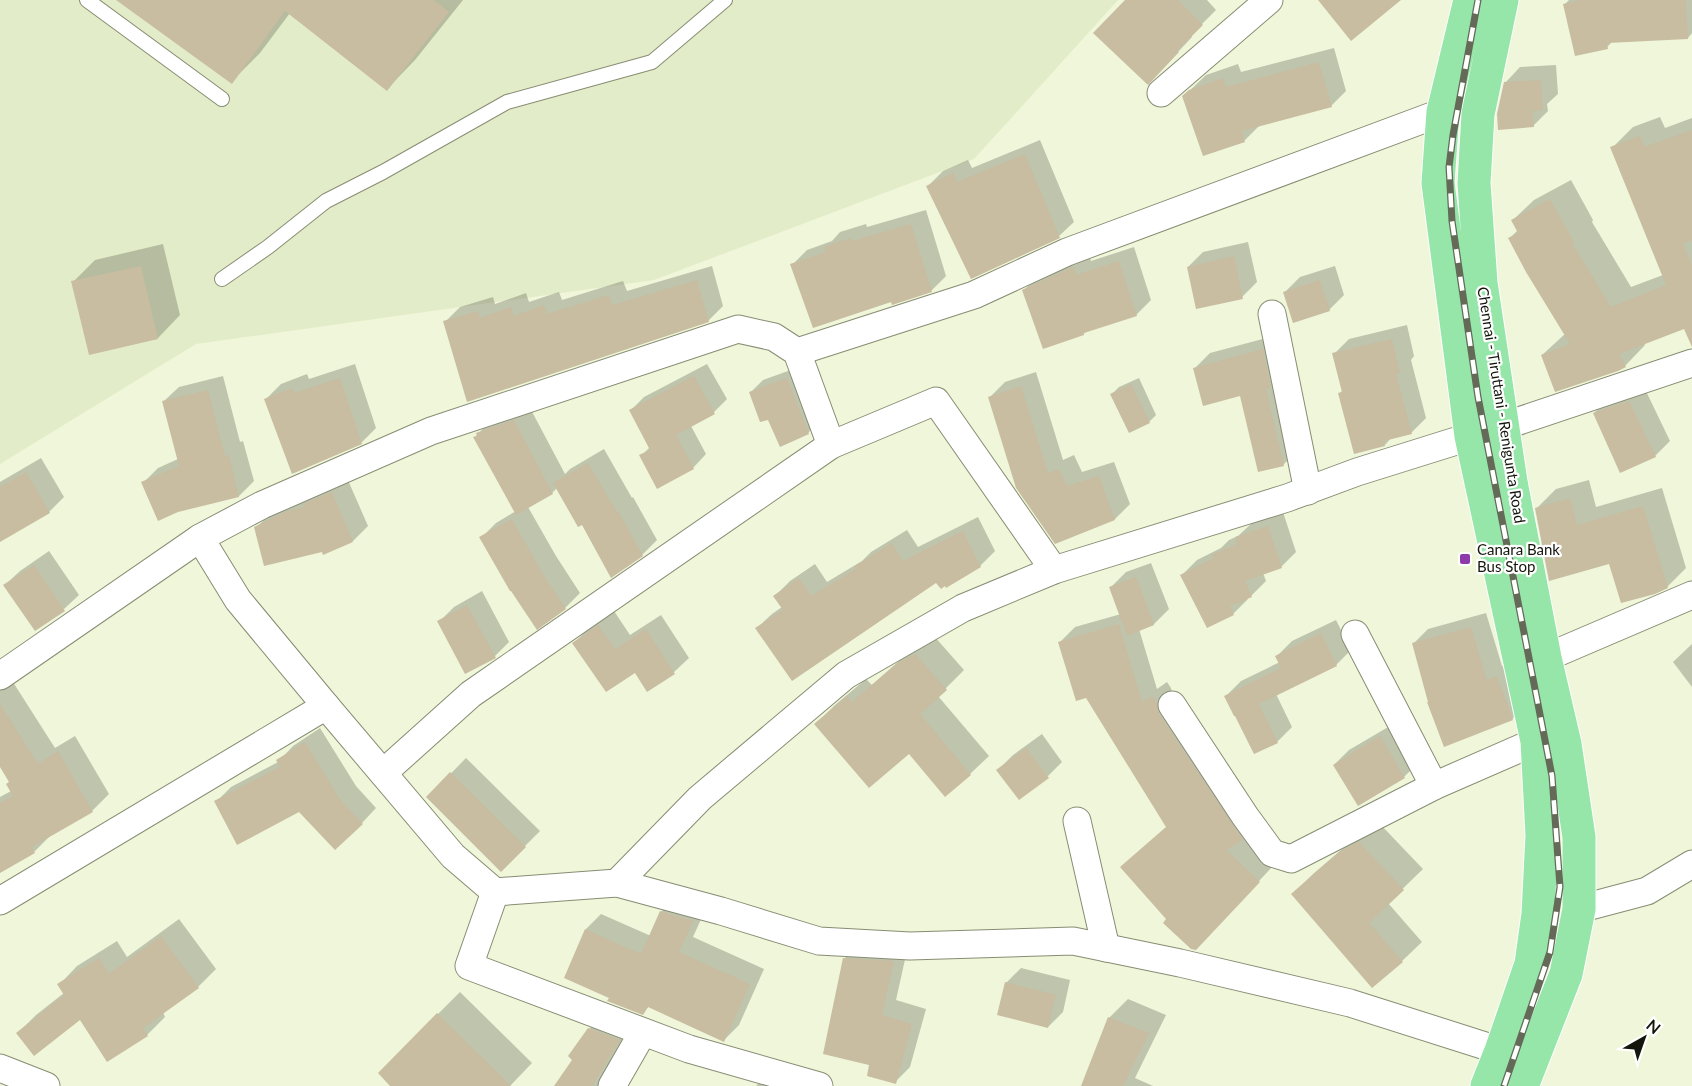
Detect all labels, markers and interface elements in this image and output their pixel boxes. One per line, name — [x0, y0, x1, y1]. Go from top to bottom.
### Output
street label: Chennai - Tiruttani - Renigunta Road — [1474, 285, 1530, 524]
place label: Canara Bank Bus Stop — [1477, 540, 1560, 575]
marker: Canara Bank Bus Stop — [1458, 552, 1472, 566]
north arrow — [1614, 1008, 1674, 1068]
text: N — [1643, 1015, 1665, 1037]

